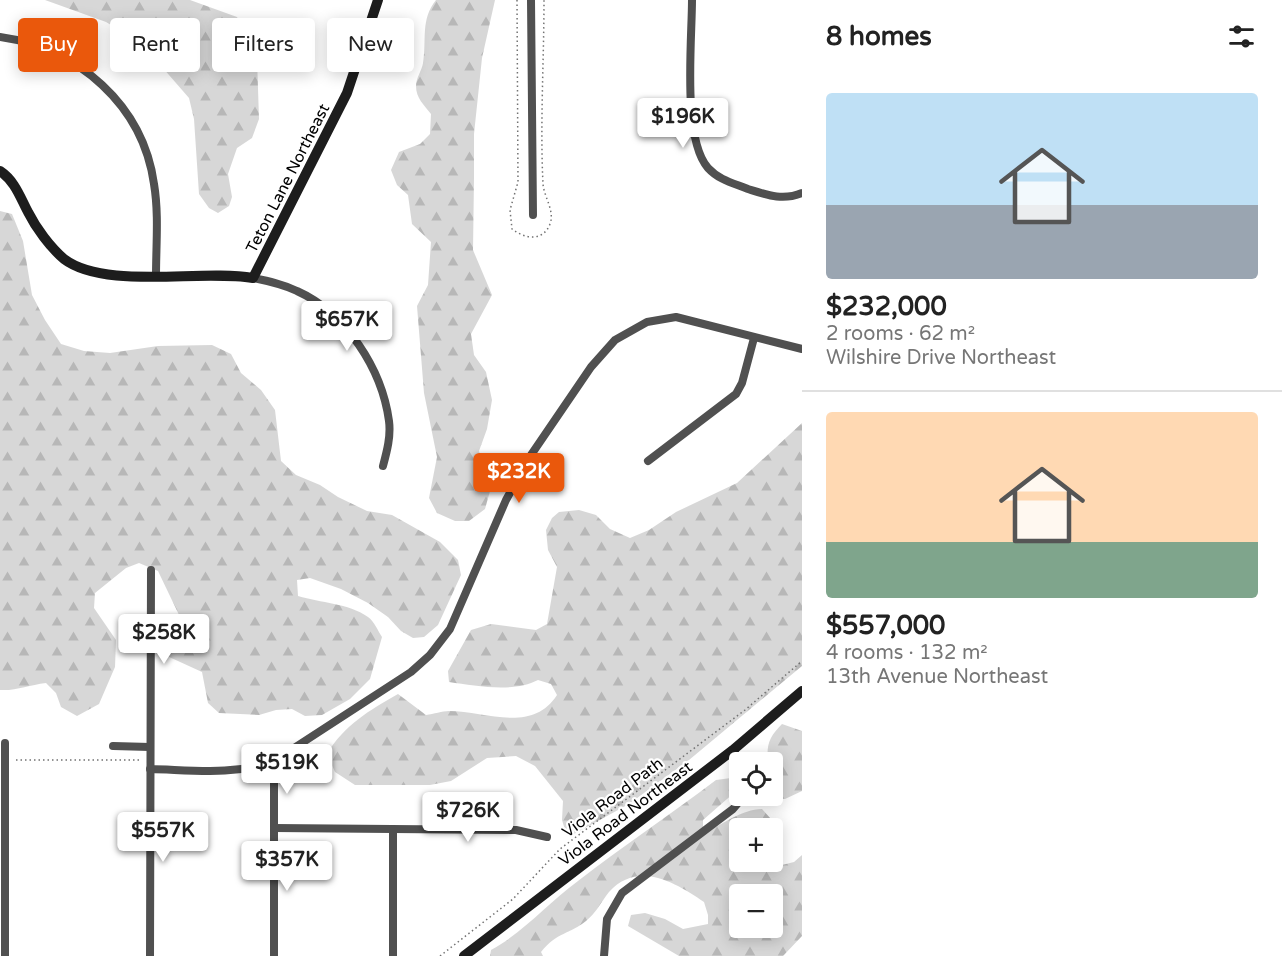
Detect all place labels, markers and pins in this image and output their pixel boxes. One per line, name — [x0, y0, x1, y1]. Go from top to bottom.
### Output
pin: $196K — [641, 98, 725, 149]
pin: $657K — [305, 301, 389, 352]
pin: $232K — [477, 453, 561, 504]
pin: $258K — [122, 614, 206, 665]
pin: $519K — [245, 744, 329, 795]
pin: $726K — [426, 792, 510, 843]
pin: $557K — [121, 812, 205, 863]
pin: $357K — [245, 841, 329, 892]

